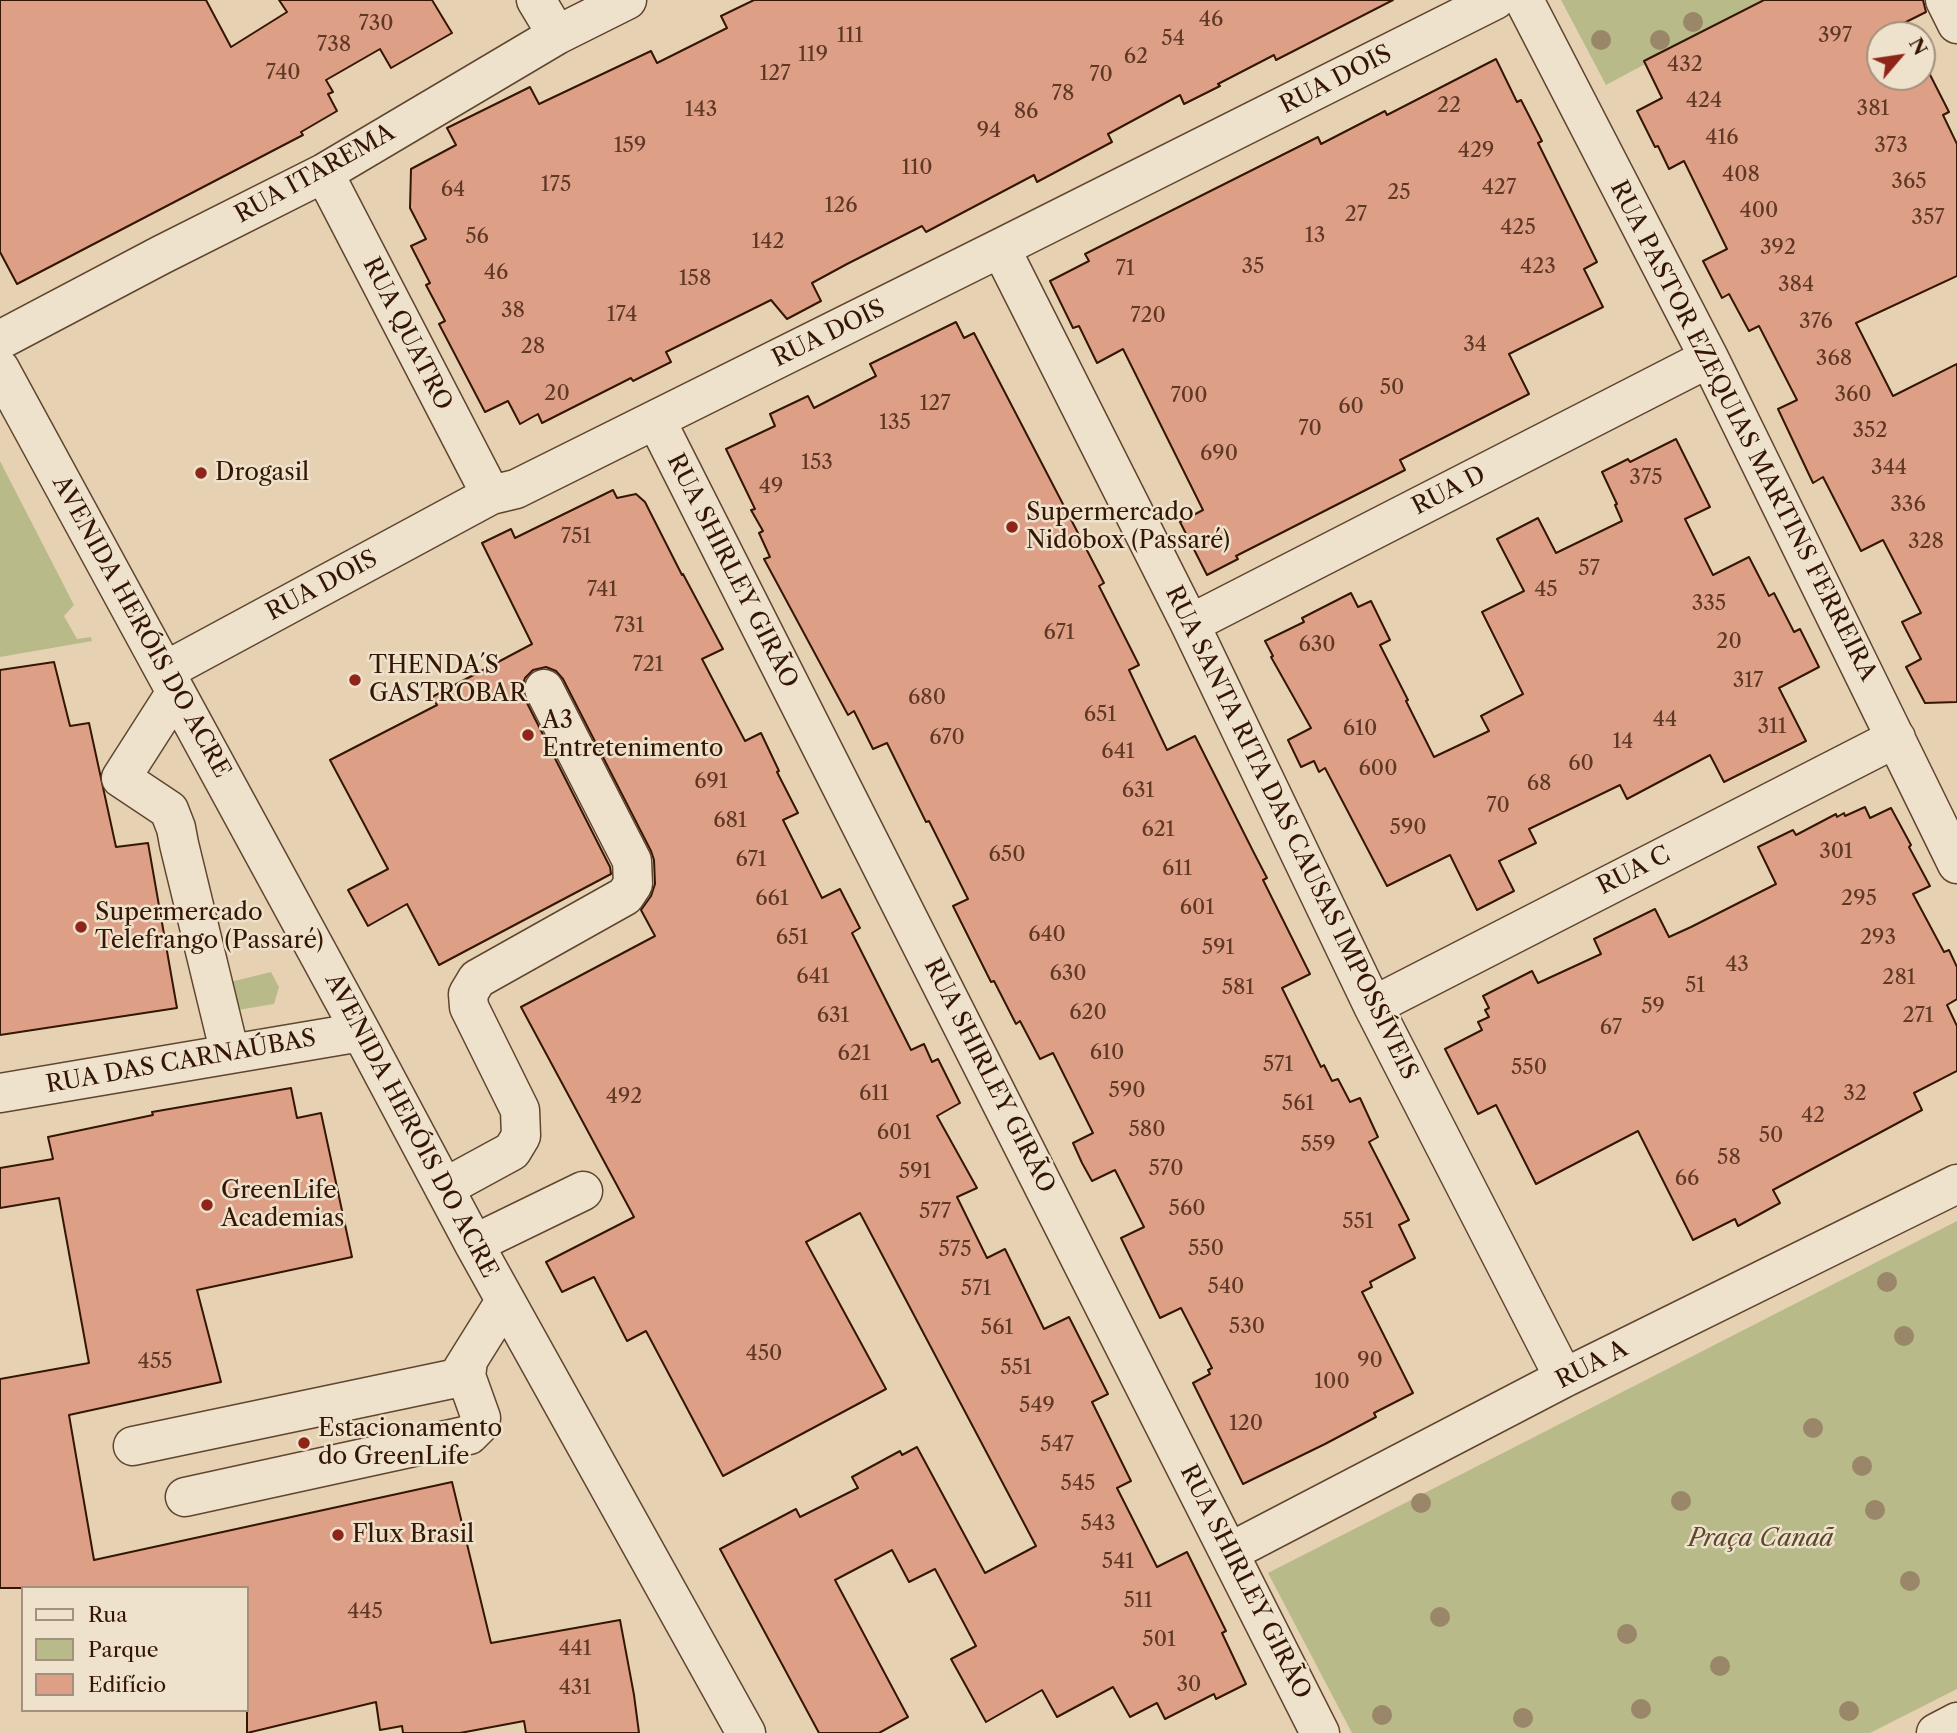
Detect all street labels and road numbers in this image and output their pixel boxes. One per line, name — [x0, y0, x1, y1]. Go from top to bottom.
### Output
street label: RUA DOIS — [1275, 40, 1397, 120]
street label: RUA ITAREMA — [230, 118, 400, 230]
street label: RUA PASTOR EZEQUIAS MARTINS FERREIRA — [1604, 176, 1882, 686]
street label: RUA QUATRO — [356, 253, 458, 415]
street label: RUA DOIS — [768, 294, 890, 374]
street label: RUA SHIRLEY GIRÃO — [660, 449, 804, 693]
street label: RUA D — [1407, 460, 1491, 522]
street label: AVENIDA HERÓIS DO ACRE — [46, 471, 236, 783]
street label: RUA DOIS — [262, 545, 382, 627]
street label: RUA SANTA RITA DAS CAUSAS IMPOSSÍVEIS — [1158, 581, 1424, 1085]
street label: RUA C — [1593, 841, 1675, 901]
street label: RUA SHIRLEY GIRÃO — [917, 954, 1061, 1198]
street label: AVENIDA HERÓIS DO ACRE — [318, 969, 504, 1283]
street label: RUA DAS CARNAÚBAS — [44, 1024, 318, 1100]
street label: RUA A — [1551, 1335, 1633, 1395]
street label: RUA SHIRLEY GIRÃO — [1173, 1460, 1317, 1704]

